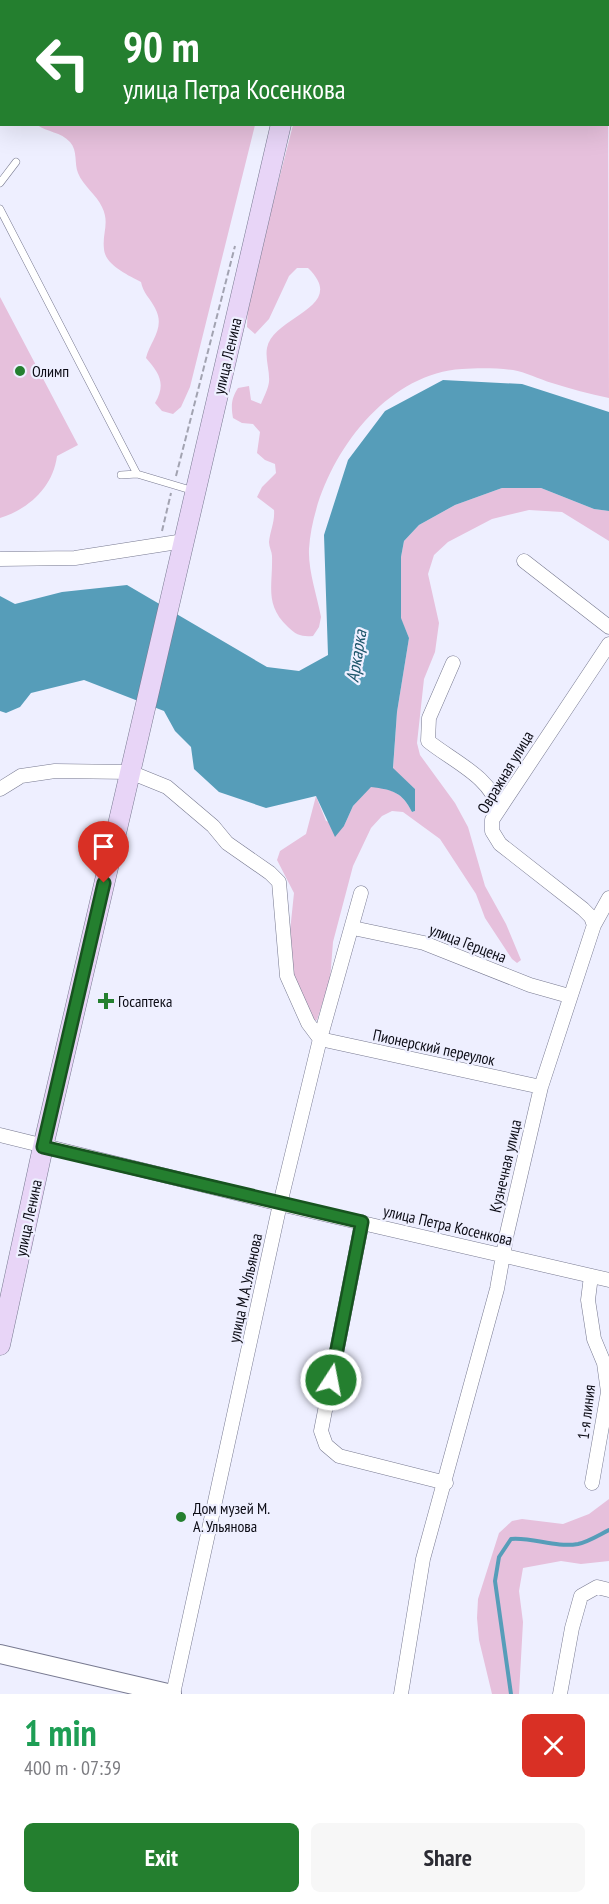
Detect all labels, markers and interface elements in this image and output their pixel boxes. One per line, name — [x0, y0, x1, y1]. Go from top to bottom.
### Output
text: 90 m — [123, 19, 200, 74]
icon: left — [24, 24, 102, 102]
text: улица Петра Косенкова — [123, 72, 346, 106]
street label: улица Ленина — [208, 316, 246, 396]
place label: Олимп — [32, 361, 69, 381]
marker: Олимп — [13, 364, 27, 378]
water label: Аркарка — [341, 627, 372, 684]
street label: Овражная улица — [473, 727, 537, 817]
pin — [78, 821, 129, 883]
icon: arrive — [87, 830, 120, 863]
street label: улица Герцена — [427, 919, 509, 967]
place label: Госаптека — [118, 991, 172, 1011]
marker: Госаптека — [99, 994, 113, 1008]
street label: Пионерский переулок — [371, 1024, 498, 1070]
street label: Кузнечная улица — [485, 1117, 525, 1215]
street label: улица Ленина — [10, 1178, 46, 1258]
street label: улица Петра Косенкова — [381, 1200, 515, 1250]
street label: улица М.А.Ульянова — [224, 1231, 266, 1345]
position arrow — [299, 1348, 363, 1412]
street label: 1-я линия — [573, 1383, 599, 1441]
place label: Дом музей М. А. Ульянова — [193, 1498, 270, 1536]
marker: Дом музей М. А. Ульянова — [174, 1510, 188, 1524]
text: 1 min — [24, 1709, 97, 1756]
button: close — [522, 1714, 585, 1777]
text: 400 m · 07:39 — [24, 1755, 121, 1781]
button: Exit — [24, 1823, 299, 1892]
button: Share — [311, 1823, 585, 1892]

